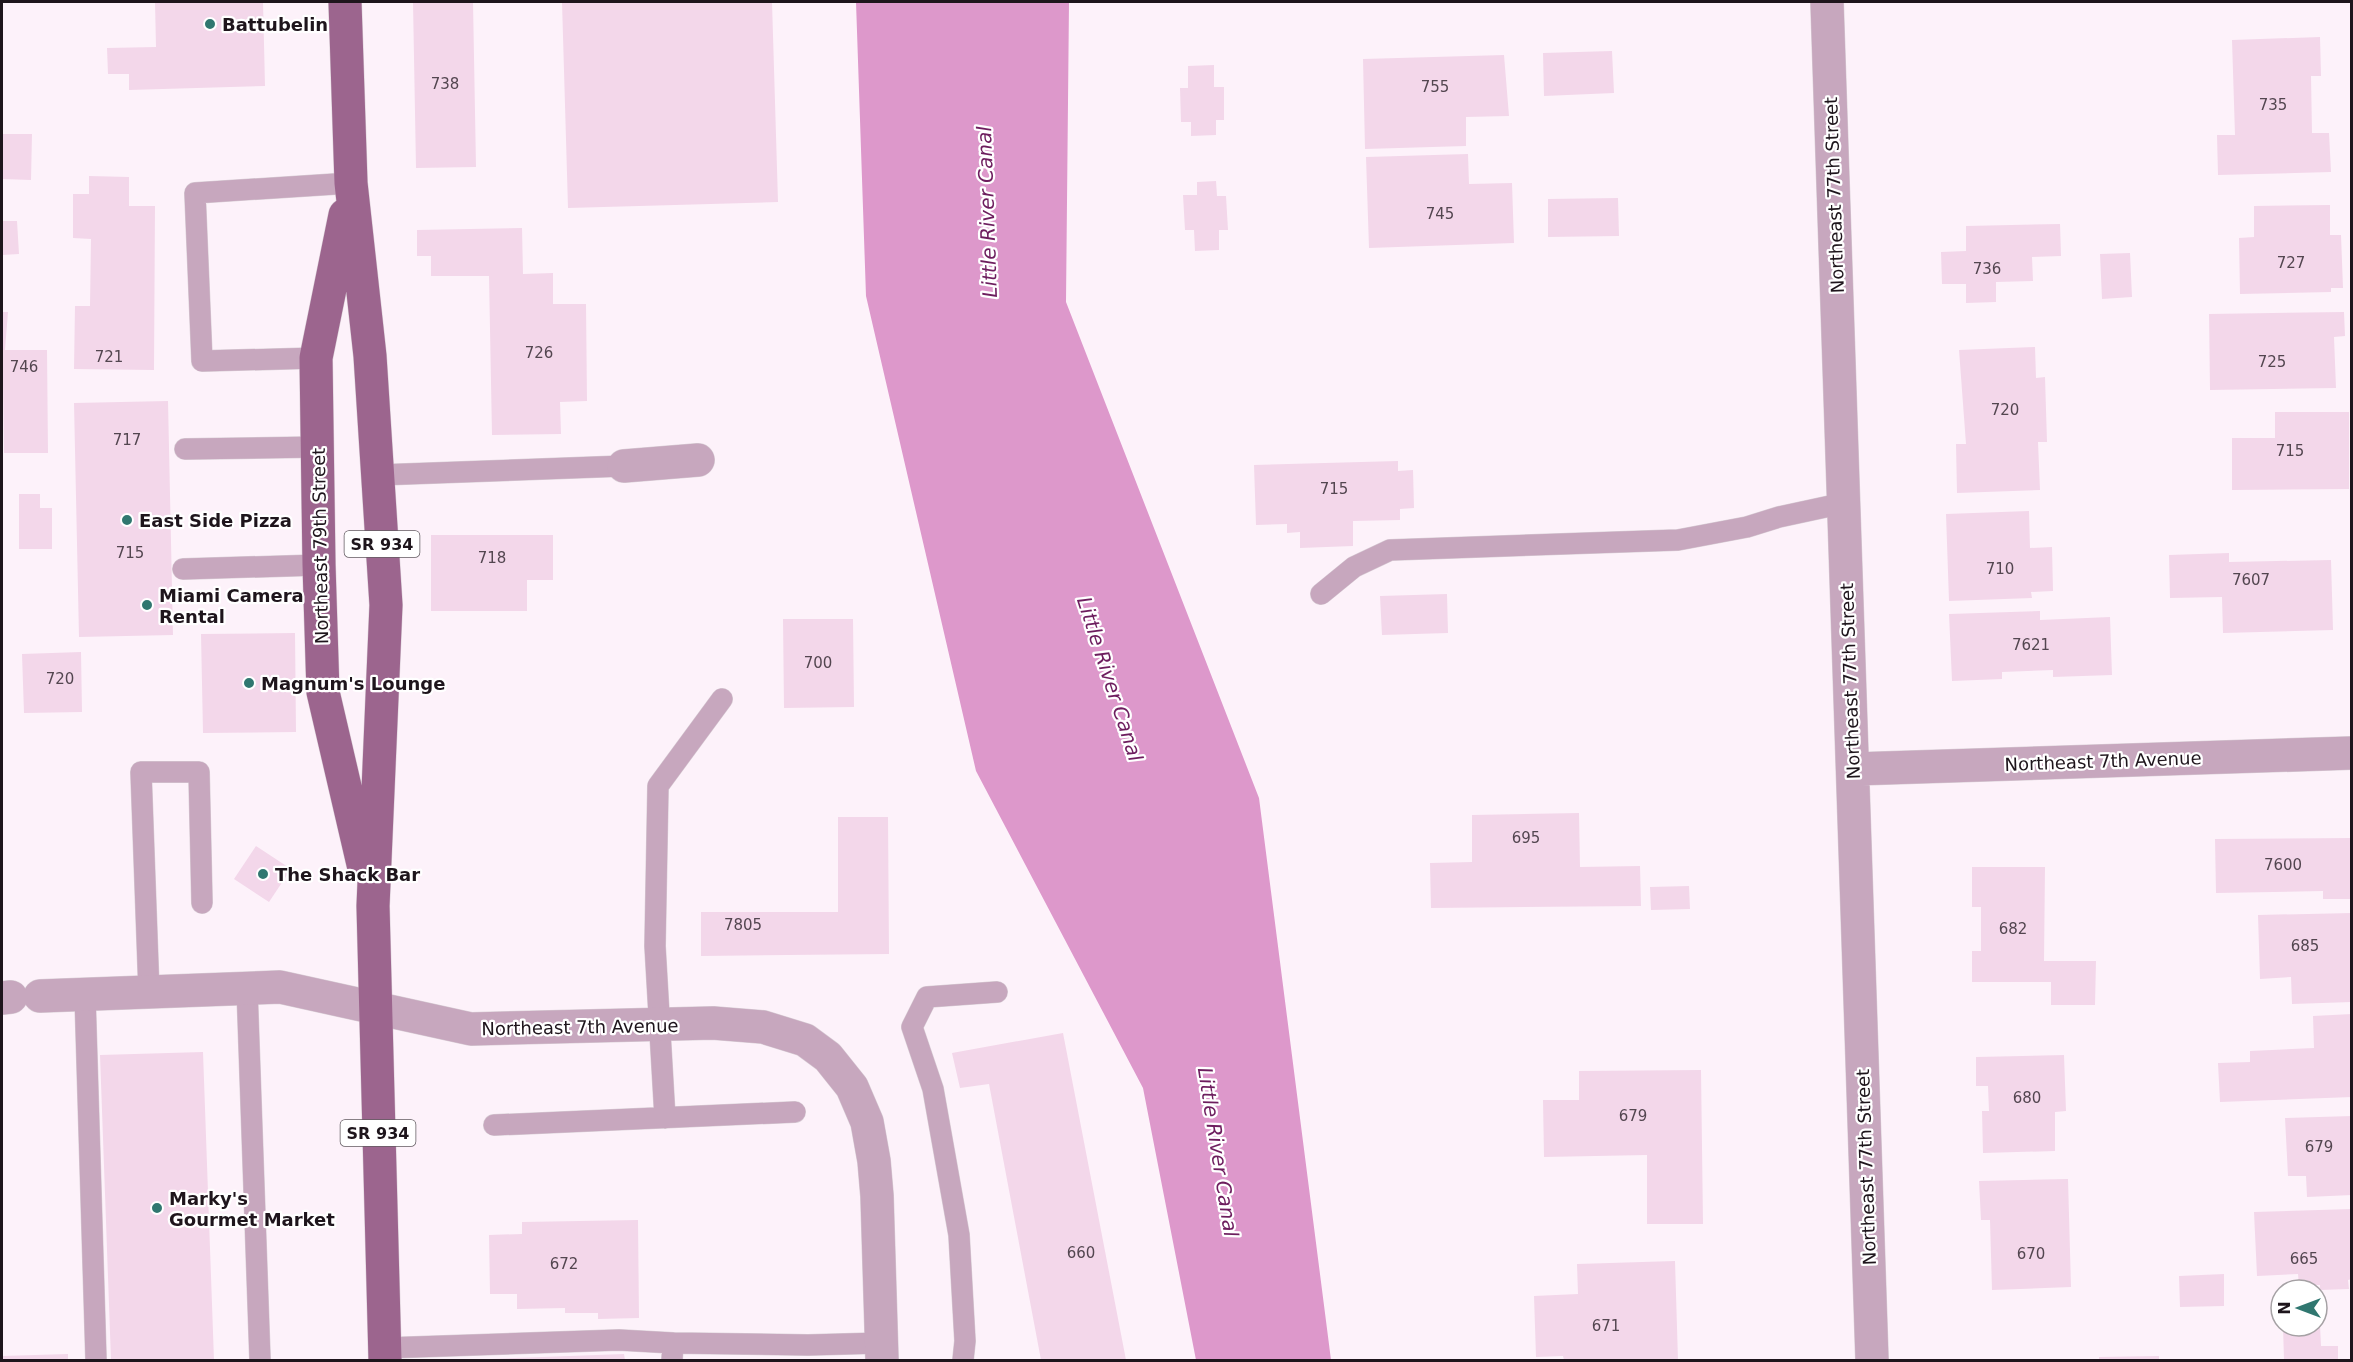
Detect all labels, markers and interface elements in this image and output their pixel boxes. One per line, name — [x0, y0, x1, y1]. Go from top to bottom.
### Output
place label: Battubelin — [222, 14, 328, 35]
marker: Battubelin — [203, 17, 217, 31]
house number: 738 — [431, 75, 459, 93]
house number: 755 — [1421, 78, 1449, 96]
street label: Northeast 77th Street — [1820, 96, 1848, 294]
house number: 735 — [2259, 96, 2287, 114]
water label: Little River Canal — [972, 125, 1002, 298]
house number: 745 — [1426, 205, 1454, 223]
house number: 727 — [2277, 254, 2305, 272]
house number: 736 — [1973, 260, 2001, 278]
house number: 726 — [525, 344, 553, 362]
house number: 721 — [95, 348, 123, 366]
house number: 725 — [2258, 353, 2286, 371]
house number: 746 — [10, 358, 38, 376]
house number: 720 — [1991, 401, 2019, 419]
house number: 717 — [113, 431, 141, 449]
house number: 715 — [2276, 442, 2304, 460]
street label: Northeast 79th Street — [308, 448, 332, 644]
house number: 715 — [1320, 480, 1348, 498]
place label: East Side Pizza — [139, 510, 292, 531]
marker: East Side Pizza — [120, 513, 134, 527]
road number: SR 934 — [344, 531, 419, 557]
house number: 715 — [116, 544, 144, 562]
house number: 718 — [478, 549, 506, 567]
house number: 710 — [1986, 560, 2014, 578]
house number: 7607 — [2232, 571, 2270, 589]
street label: Northeast 77th Street — [1836, 582, 1864, 780]
place label: Miami Camera Rental — [159, 585, 304, 627]
water label: Little River Canal — [1072, 594, 1148, 765]
marker: Miami Camera Rental — [140, 598, 154, 612]
house number: 7621 — [2012, 636, 2050, 654]
house number: 700 — [804, 654, 832, 672]
house number: 720 — [46, 670, 74, 688]
place label: Magnum's Lounge — [261, 673, 445, 694]
marker: Magnum's Lounge — [242, 676, 256, 690]
street label: Northeast 7th Avenue — [2004, 747, 2202, 775]
house number: 695 — [1512, 829, 1540, 847]
house number: 7600 — [2264, 856, 2302, 874]
place label: The Shack Bar — [275, 864, 420, 885]
marker: The Shack Bar — [256, 867, 270, 881]
house number: 7805 — [724, 916, 762, 934]
house number: 682 — [1999, 920, 2027, 938]
house number: 685 — [2291, 937, 2319, 955]
street label: Northeast 7th Avenue — [481, 1015, 679, 1039]
water label: Little River Canal — [1193, 1065, 1243, 1239]
street label: Northeast 77th Street — [1852, 1068, 1880, 1266]
house number: 680 — [2013, 1089, 2041, 1107]
house number: 679 — [1619, 1107, 1647, 1125]
road number: SR 934 — [340, 1120, 416, 1146]
house number: 679 — [2305, 1138, 2333, 1156]
place label: Marky's Gourmet Market — [169, 1188, 335, 1230]
marker: Marky's Gourmet Market — [150, 1201, 164, 1215]
house number: 660 — [1067, 1244, 1095, 1262]
house number: 670 — [2017, 1245, 2045, 1263]
house number: 665 — [2290, 1250, 2318, 1268]
house number: 672 — [550, 1255, 578, 1273]
north arrow — [2269, 1278, 2329, 1338]
text: N — [2275, 1301, 2294, 1315]
house number: 671 — [1592, 1317, 1620, 1335]

